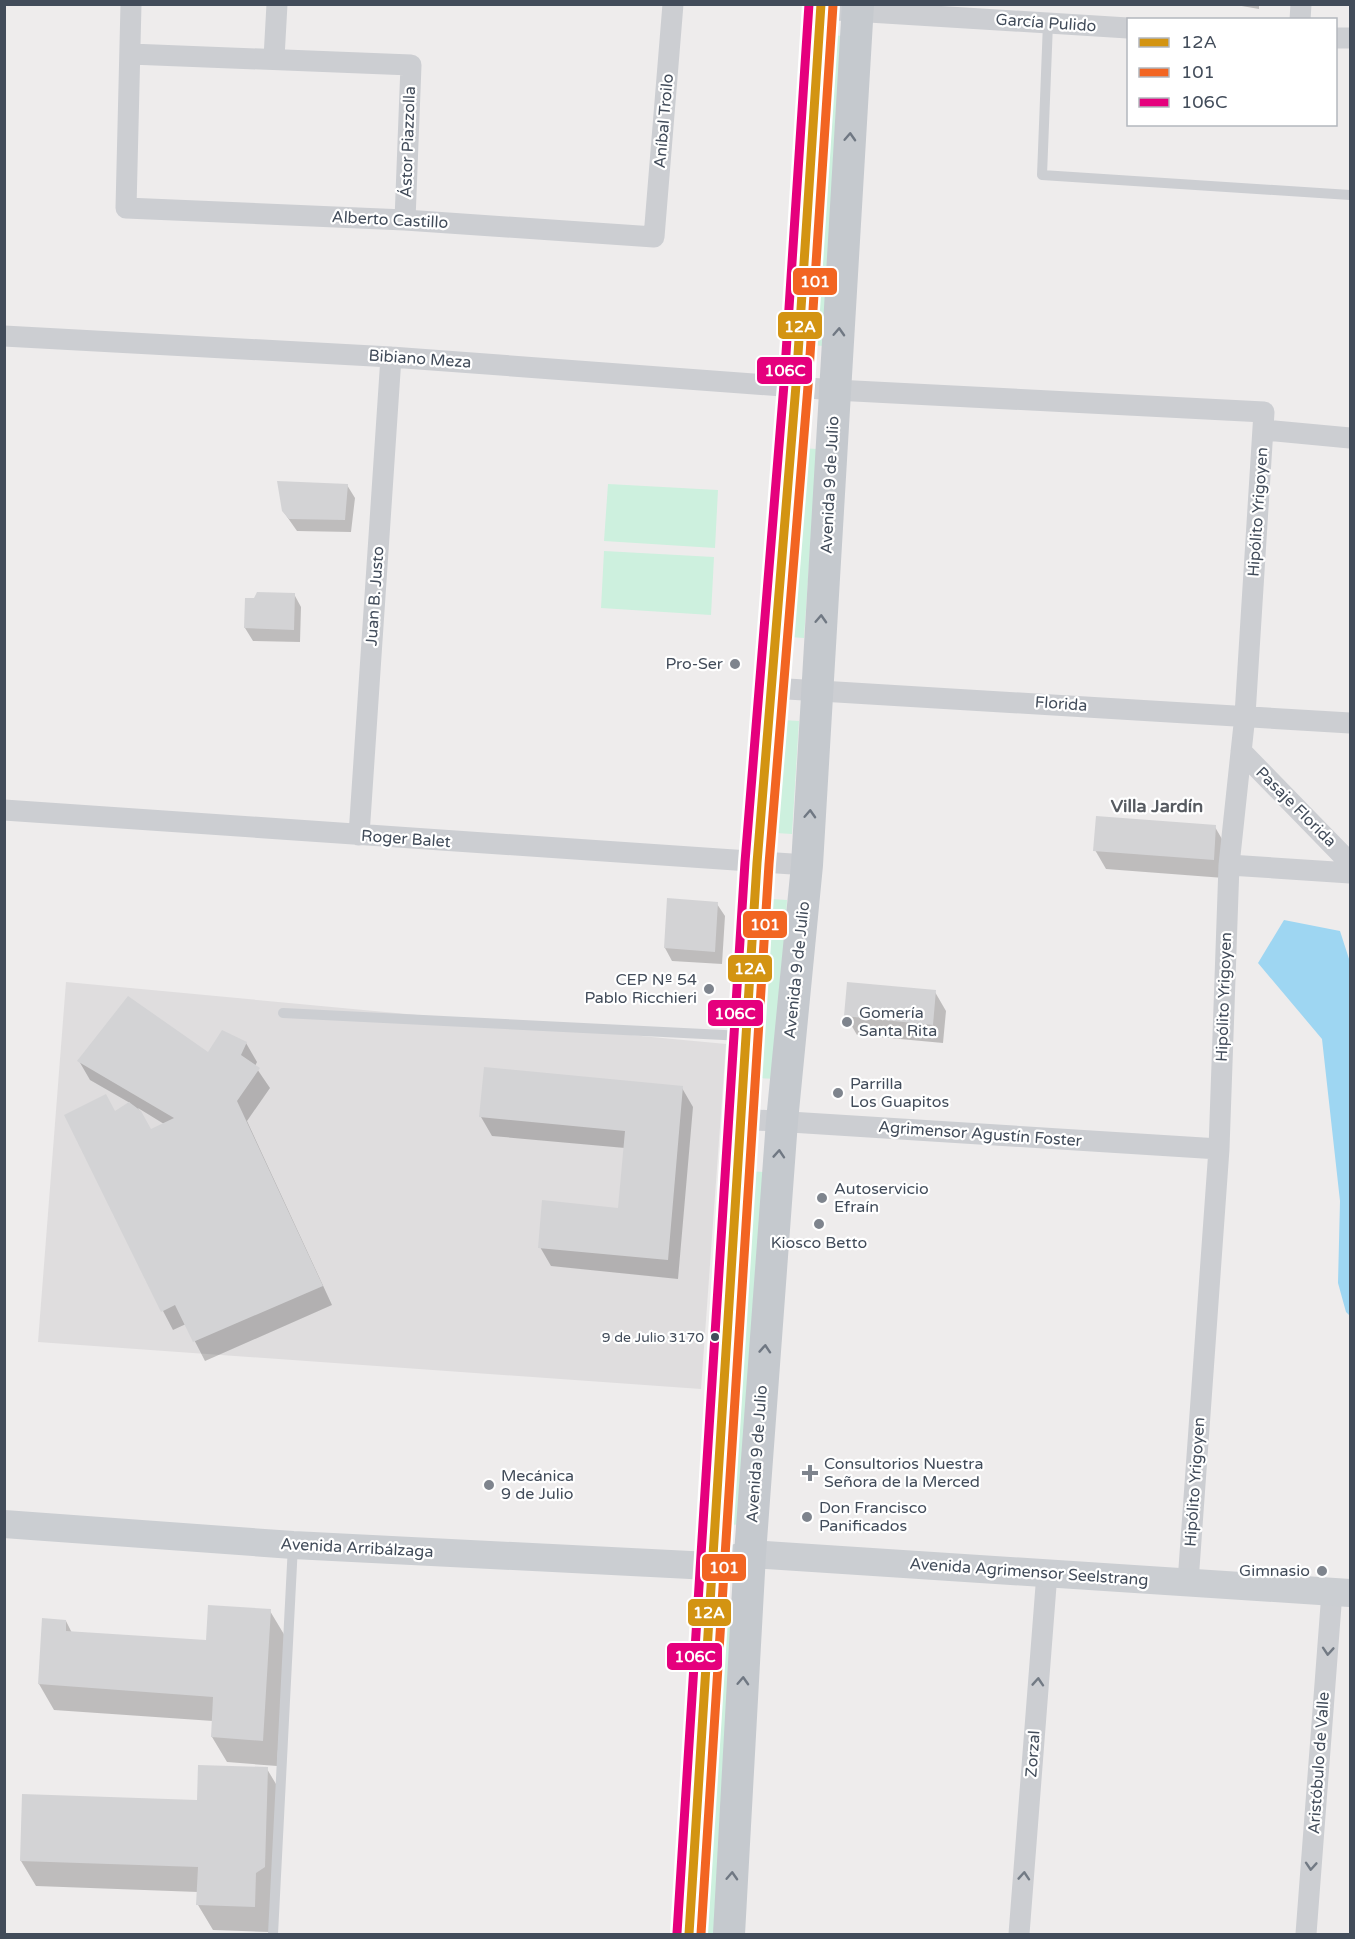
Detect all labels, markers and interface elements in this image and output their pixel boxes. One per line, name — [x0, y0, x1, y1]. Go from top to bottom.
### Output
street label: García Pulido — [995, 10, 1097, 36]
legend — [1127, 18, 1337, 126]
text: 12A — [1181, 31, 1217, 53]
text: 101 — [1181, 61, 1215, 83]
street label: Aníbal Troilo — [650, 73, 678, 169]
street label: Ástor Piazzolla — [396, 86, 420, 198]
text: 106C — [1181, 91, 1227, 113]
one-way arrow — [844, 133, 857, 142]
street label: Alberto Castillo — [331, 207, 449, 233]
line badge: 101 — [792, 267, 838, 296]
text: 101 — [800, 272, 830, 292]
line badge: 12A — [777, 311, 823, 340]
text: 12A — [784, 317, 816, 337]
one-way arrow — [832, 328, 845, 337]
street label: Bibiano Meza — [368, 345, 472, 373]
line badge: 106C — [756, 356, 813, 385]
text: 106C — [764, 361, 806, 381]
street label: Avenida 9 de Julio — [816, 415, 844, 555]
street label: Hipólito Yrigoyen — [1243, 447, 1273, 577]
street label: Juan B. Justo — [362, 545, 388, 647]
one-way arrow — [815, 615, 828, 624]
place label: Pro-Ser — [665, 654, 724, 674]
marker: Pro-Ser — [728, 657, 742, 671]
street label: Florida — [1034, 692, 1088, 716]
street label: Pasaje Florida — [1252, 763, 1340, 851]
district label: Villa Jardín — [1111, 795, 1203, 817]
one-way arrow — [803, 809, 816, 818]
street label: Roger Balet — [361, 826, 451, 852]
street label: Avenida 9 de Julio — [780, 900, 814, 1040]
line badge: 101 — [742, 910, 788, 939]
text: 101 — [750, 915, 780, 935]
street label: Hipólito Yrigoyen — [1212, 932, 1236, 1062]
line badge: 12A — [727, 954, 773, 983]
text: 12A — [734, 959, 766, 979]
place label: CEP Nº 54 Pablo Ricchieri — [584, 970, 697, 1008]
marker: CEP Nº 54 Pablo Ricchieri — [702, 982, 716, 996]
line badge: 106C — [707, 999, 764, 1027]
place label: Gomería Santa Rita — [859, 1003, 937, 1041]
text: 106C — [714, 1004, 756, 1024]
marker: Gomería Santa Rita — [840, 1015, 854, 1029]
place label: Parrilla Los Guapitos — [850, 1074, 949, 1112]
marker: Parrilla Los Guapitos — [831, 1086, 845, 1100]
street label: Agrimensor Agustín Foster — [878, 1117, 1083, 1151]
one-way arrow — [773, 1150, 786, 1159]
place label: Autoservicio Efraín — [834, 1179, 929, 1217]
marker: Autoservicio Efraín — [815, 1191, 829, 1205]
marker: Kiosco Betto — [812, 1217, 826, 1231]
place label: Kiosco Betto — [771, 1233, 867, 1253]
place label: 9 de Julio 3170 — [602, 1329, 704, 1346]
marker: 9 de Julio 3170 — [709, 1331, 721, 1343]
one-way arrow — [758, 1344, 771, 1353]
street label: Avenida 9 de Julio — [742, 1384, 772, 1524]
street label: Hipólito Yrigoyen — [1180, 1417, 1210, 1547]
place label: Consultorios Nuestra Señora de la Merced — [824, 1454, 983, 1492]
marker: Consultorios Nuestra Señora de la Merced — [801, 1464, 819, 1482]
place label: Mecánica 9 de Julio — [501, 1466, 574, 1504]
marker: Mecánica 9 de Julio — [482, 1478, 496, 1492]
place label: Don Francisco Panificados — [819, 1498, 927, 1536]
marker: Don Francisco Panificados — [800, 1510, 814, 1524]
street label: Avenida Arribálzaga — [280, 1534, 434, 1562]
line badge: 101 — [701, 1553, 747, 1582]
street label: Avenida Agrimensor Seelstrang — [909, 1554, 1149, 1590]
text: 101 — [709, 1558, 739, 1578]
place label: Gimnasio — [1239, 1561, 1310, 1581]
marker: Gimnasio — [1315, 1564, 1329, 1578]
line badge: 12A — [687, 1598, 732, 1627]
text: 12A — [693, 1603, 725, 1623]
line badge: 106C — [666, 1642, 723, 1671]
one-way arrow — [1321, 1646, 1334, 1655]
text: 106C — [674, 1647, 716, 1667]
one-way arrow — [736, 1677, 749, 1686]
one-way arrow — [1032, 1677, 1045, 1686]
street label: Aristóbulo de Valle — [1304, 1691, 1334, 1835]
street label: Zorzal — [1021, 1730, 1045, 1778]
one-way arrow — [1305, 1862, 1318, 1871]
one-way arrow — [725, 1872, 738, 1881]
one-way arrow — [1017, 1872, 1030, 1881]

